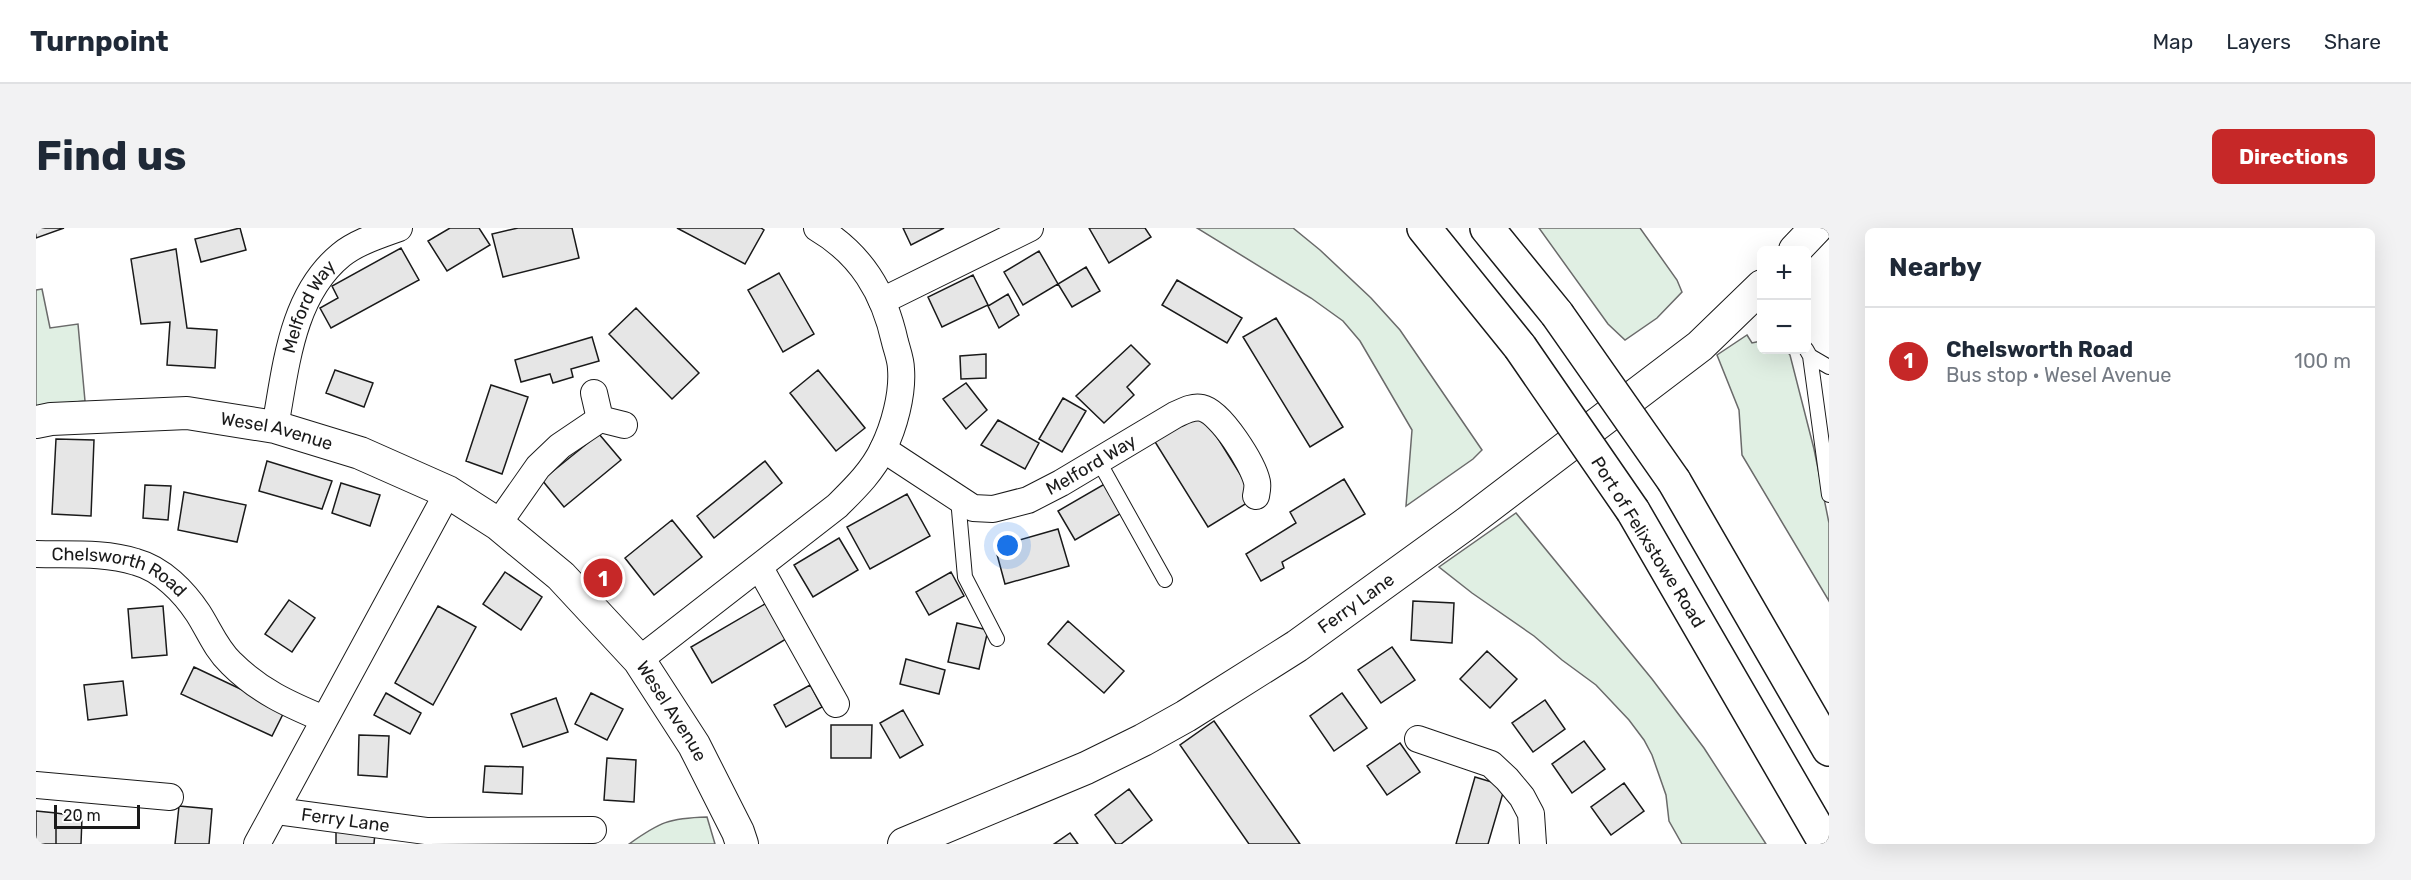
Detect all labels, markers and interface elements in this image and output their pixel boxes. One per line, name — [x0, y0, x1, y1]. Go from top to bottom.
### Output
text: Turnpoint — [30, 25, 169, 58]
text: Map — [2152, 29, 2193, 54]
text: Layers — [2226, 29, 2291, 54]
text: Share — [2324, 29, 2381, 54]
button: Directions — [2212, 129, 2375, 184]
text: Find us — [36, 131, 187, 181]
map controls — [1757, 246, 1811, 354]
button: + — [1757, 246, 1811, 300]
text: Nearby — [1889, 252, 1982, 283]
street label: Melford Way — [278, 255, 340, 355]
button: − — [1757, 300, 1811, 354]
text: Chelsworth Road — [1946, 336, 2133, 363]
text: 1 — [1904, 349, 1913, 373]
text: 100 m — [2294, 349, 2351, 373]
text: Bus stop · Wesel Avenue — [1946, 363, 2171, 387]
street label: Wesel Avenue — [219, 408, 335, 455]
street label: Melford Way — [1042, 430, 1140, 500]
street label: Port of Felixstowe Road — [1586, 452, 1710, 632]
your location — [993, 531, 1022, 560]
street label: Chelsworth Road — [51, 543, 191, 602]
pin: 1 — [584, 556, 622, 600]
street label: Ferry Lane — [1313, 568, 1399, 638]
street label: Wesel Avenue — [632, 657, 711, 765]
scale bar — [54, 802, 140, 830]
street label: Ferry Lane — [300, 803, 391, 837]
text: 20 m — [63, 806, 101, 825]

